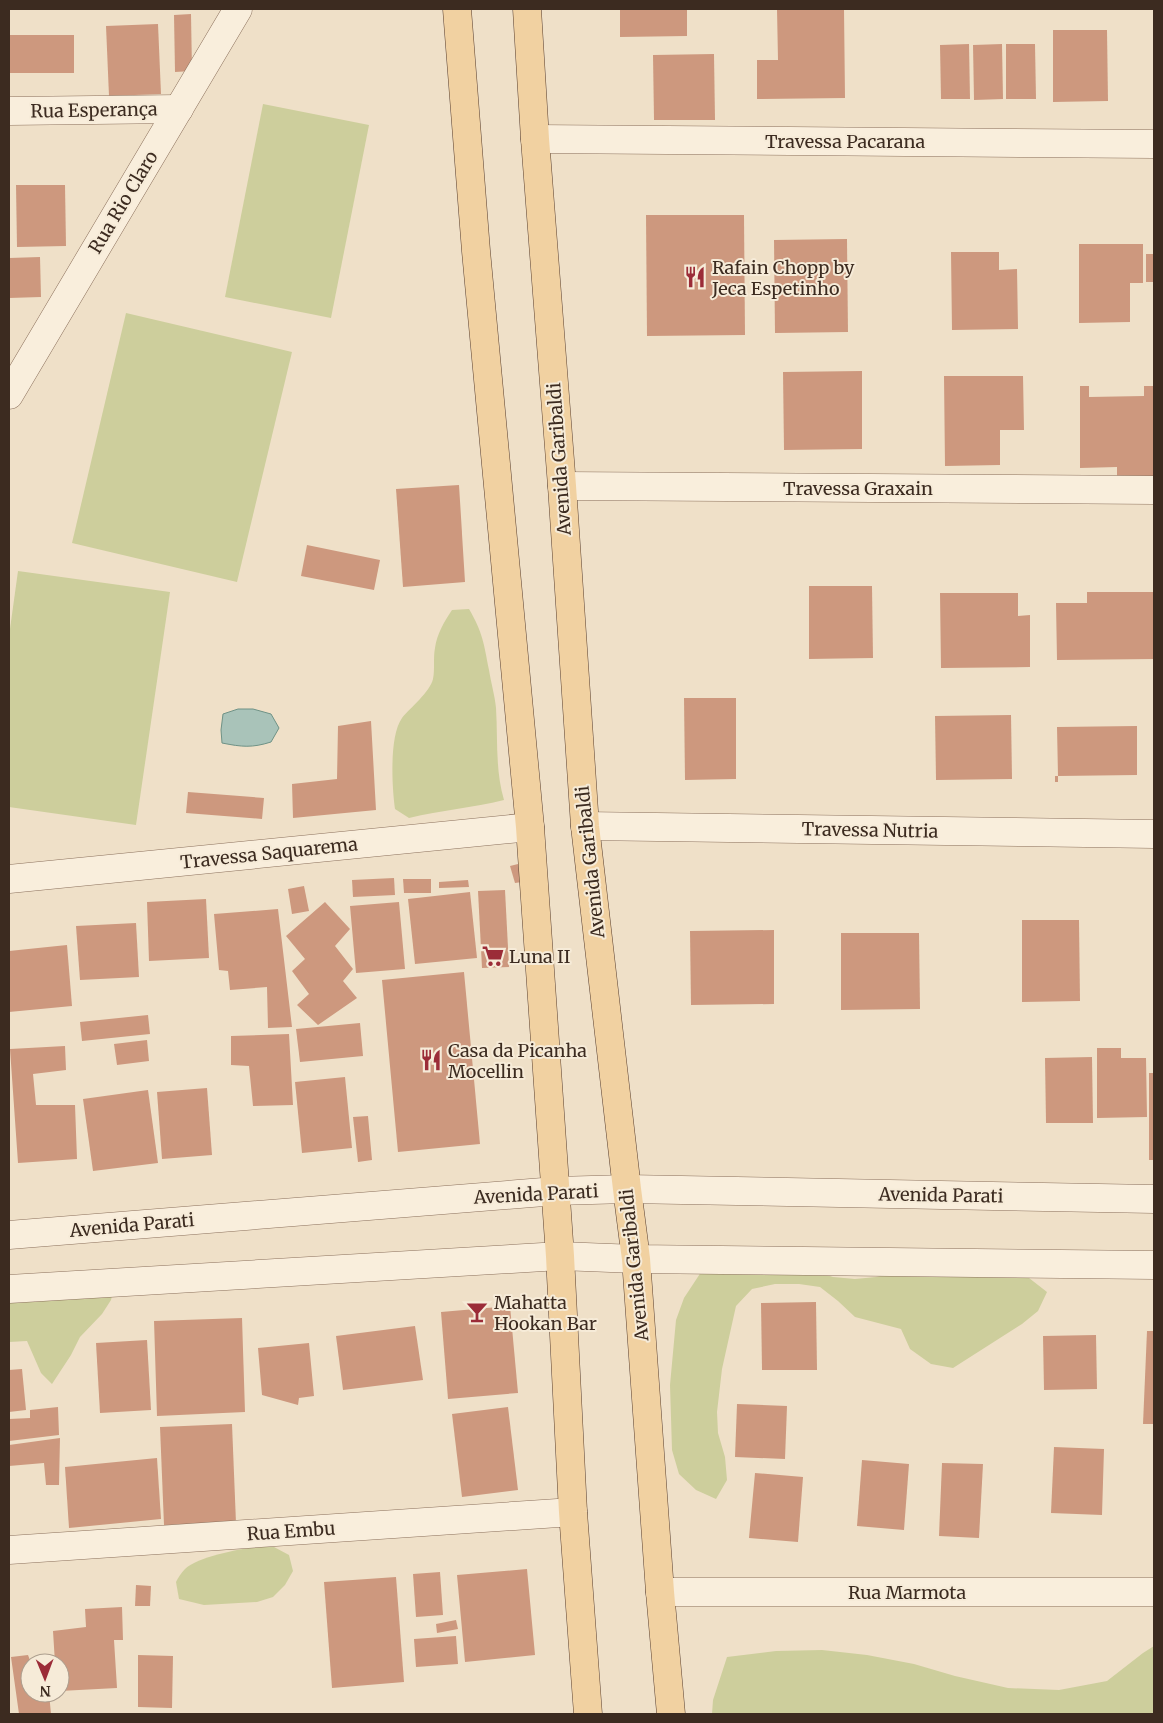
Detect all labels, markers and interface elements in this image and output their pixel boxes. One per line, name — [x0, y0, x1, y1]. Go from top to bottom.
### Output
street label: Rua Esperança — [30, 97, 158, 123]
street label: Travessa Pacarana — [765, 130, 925, 153]
street label: Rua Rio Claro — [83, 147, 163, 257]
place label: Rafain Chopp by Jeca Espetinho — [711, 256, 855, 300]
restaurant icon: Rafain Chopp by Jeca Espetinho — [682, 264, 708, 290]
street label: Avenida Garibaldi — [542, 382, 576, 537]
street label: Travessa Graxain — [783, 477, 933, 500]
street label: Avenida Garibaldi — [571, 785, 610, 940]
street label: Travessa Nutria — [801, 817, 939, 843]
street label: Travessa Saquarema — [179, 832, 359, 874]
supermarket icon: Luna II — [480, 943, 506, 969]
place label: Luna II — [509, 945, 570, 968]
place label: Casa da Picanha Mocellin — [448, 1039, 587, 1083]
restaurant icon: Casa da Picanha Mocellin — [418, 1047, 444, 1073]
street label: Avenida Parati — [472, 1179, 599, 1209]
street label: Avenida Parati — [877, 1182, 1004, 1208]
street label: Avenida Garibaldi — [615, 1188, 654, 1343]
street label: Avenida Parati — [68, 1208, 195, 1242]
place label: Mahatta Hookan Bar — [494, 1291, 597, 1335]
bar icon: Mahatta Hookan Bar — [464, 1299, 490, 1325]
street label: Rua Embu — [246, 1516, 336, 1546]
street label: Rua Marmota — [848, 1581, 966, 1604]
north arrow — [20, 1653, 70, 1703]
text: N — [40, 1682, 51, 1700]

